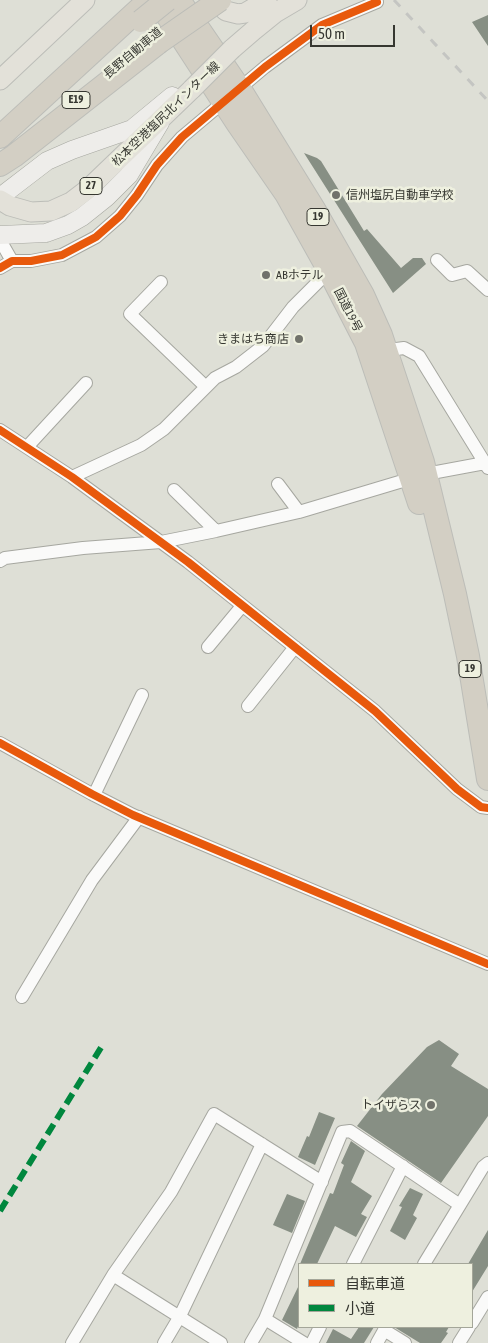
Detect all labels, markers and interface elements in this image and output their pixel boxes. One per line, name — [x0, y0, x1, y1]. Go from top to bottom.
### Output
scale bar — [313, 15, 398, 47]
street label: 長野自動車道 — [101, 24, 165, 82]
text: 50 m — [318, 25, 345, 42]
street label: 松本空港塩尻北インター線 — [109, 59, 223, 169]
road number: E19 — [62, 92, 90, 108]
road number: 27 — [80, 178, 102, 195]
place label: 信州塩尻自動車学校 — [346, 188, 454, 202]
marker: 信州塩尻自動車学校 — [330, 189, 342, 201]
road number: 19 — [307, 208, 329, 226]
place label: ABホテル — [276, 268, 324, 282]
marker: ABホテル — [260, 269, 272, 281]
street label: 国道19号 — [331, 286, 365, 334]
place label: きまはち商店 — [217, 332, 289, 346]
marker: きまはち商店 — [293, 333, 305, 345]
road number: 19 — [459, 661, 481, 678]
place label: トイザらス — [361, 1098, 421, 1112]
marker: トイザらス — [425, 1099, 437, 1111]
legend — [298, 1263, 473, 1328]
text: 自転車道 — [345, 1275, 405, 1292]
text: 小道 — [345, 1300, 375, 1317]

